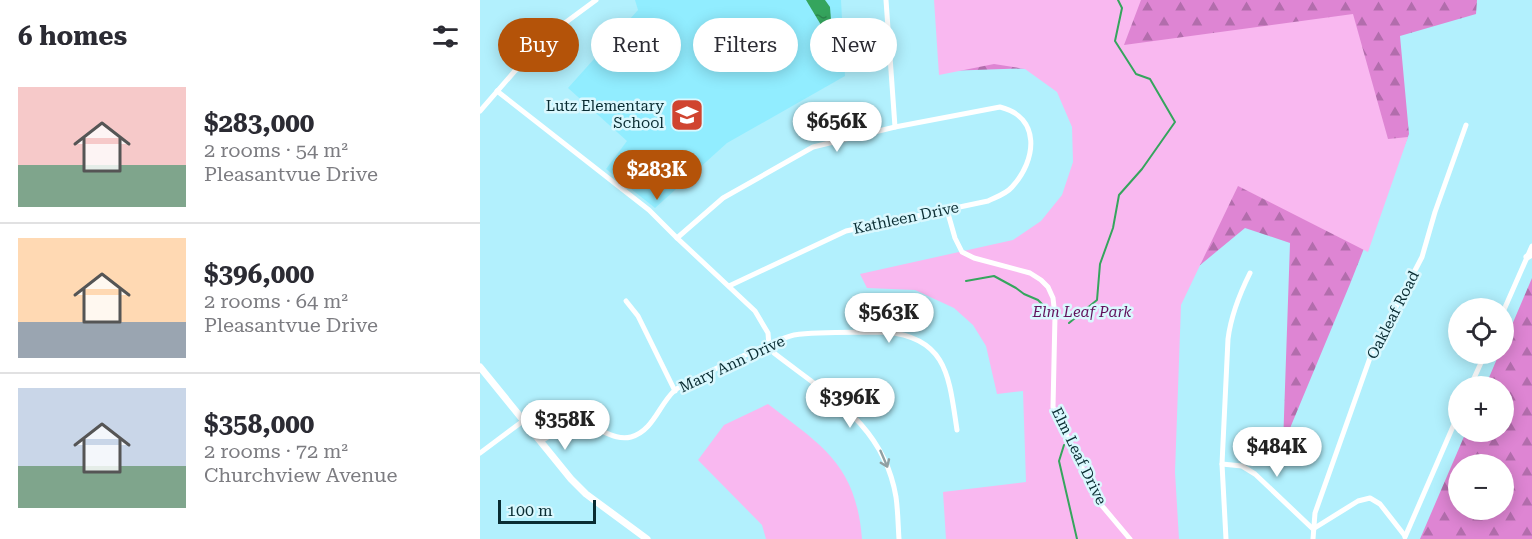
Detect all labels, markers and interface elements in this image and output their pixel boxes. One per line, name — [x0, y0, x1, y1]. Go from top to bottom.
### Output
chip: Buy — [498, 18, 579, 72]
chip: Rent — [591, 18, 681, 72]
chip: Filters — [693, 18, 798, 72]
chip: New — [810, 18, 897, 72]
icon: filters — [429, 20, 462, 53]
text: 6 homes — [18, 21, 127, 51]
place label: Lutz Elementary School — [546, 97, 664, 132]
school or university icon: Lutz Elementary School — [669, 97, 705, 133]
pin: $656K — [795, 102, 879, 153]
text: $283,000 — [204, 108, 314, 138]
text: $656K — [807, 109, 867, 133]
icon: home — [66, 111, 138, 183]
text: 2 rooms · 54 m² — [204, 138, 348, 162]
pin: $283K — [615, 150, 699, 201]
text: $283K — [627, 157, 687, 181]
text: Pleasantvue Drive — [204, 162, 378, 186]
street label: Kathleen Drive — [852, 198, 960, 238]
text: $396,000 — [204, 259, 314, 289]
icon: home — [66, 262, 138, 334]
street label: Oakleaf Road — [1363, 268, 1423, 362]
text: 2 rooms · 64 m² — [204, 289, 348, 313]
pin: $563K — [847, 293, 931, 344]
map controls — [1448, 298, 1514, 520]
button: locate — [1448, 298, 1514, 364]
text: $563K — [859, 300, 919, 324]
park label: Elm Leaf Park — [1031, 303, 1132, 321]
text: Pleasantvue Drive — [204, 313, 378, 337]
street label: Mary Ann Drive — [676, 332, 788, 396]
button: + — [1448, 376, 1514, 442]
pin: $396K — [808, 378, 892, 429]
text: $396K — [820, 385, 880, 409]
pin: $358K — [523, 400, 607, 451]
street label: Elm Leaf Drive — [1048, 404, 1110, 508]
text: $358K — [535, 407, 595, 431]
text: $358,000 — [204, 409, 314, 439]
icon: home — [66, 412, 138, 484]
pin: $484K — [1235, 427, 1319, 478]
text: $484K — [1247, 434, 1307, 458]
text: 2 rooms · 72 m² — [204, 439, 348, 463]
one-way arrow — [878, 450, 890, 468]
button: − — [1448, 454, 1514, 520]
text: Churchview Avenue — [204, 463, 398, 487]
scale bar — [498, 497, 596, 524]
text: 100 m — [507, 501, 553, 520]

